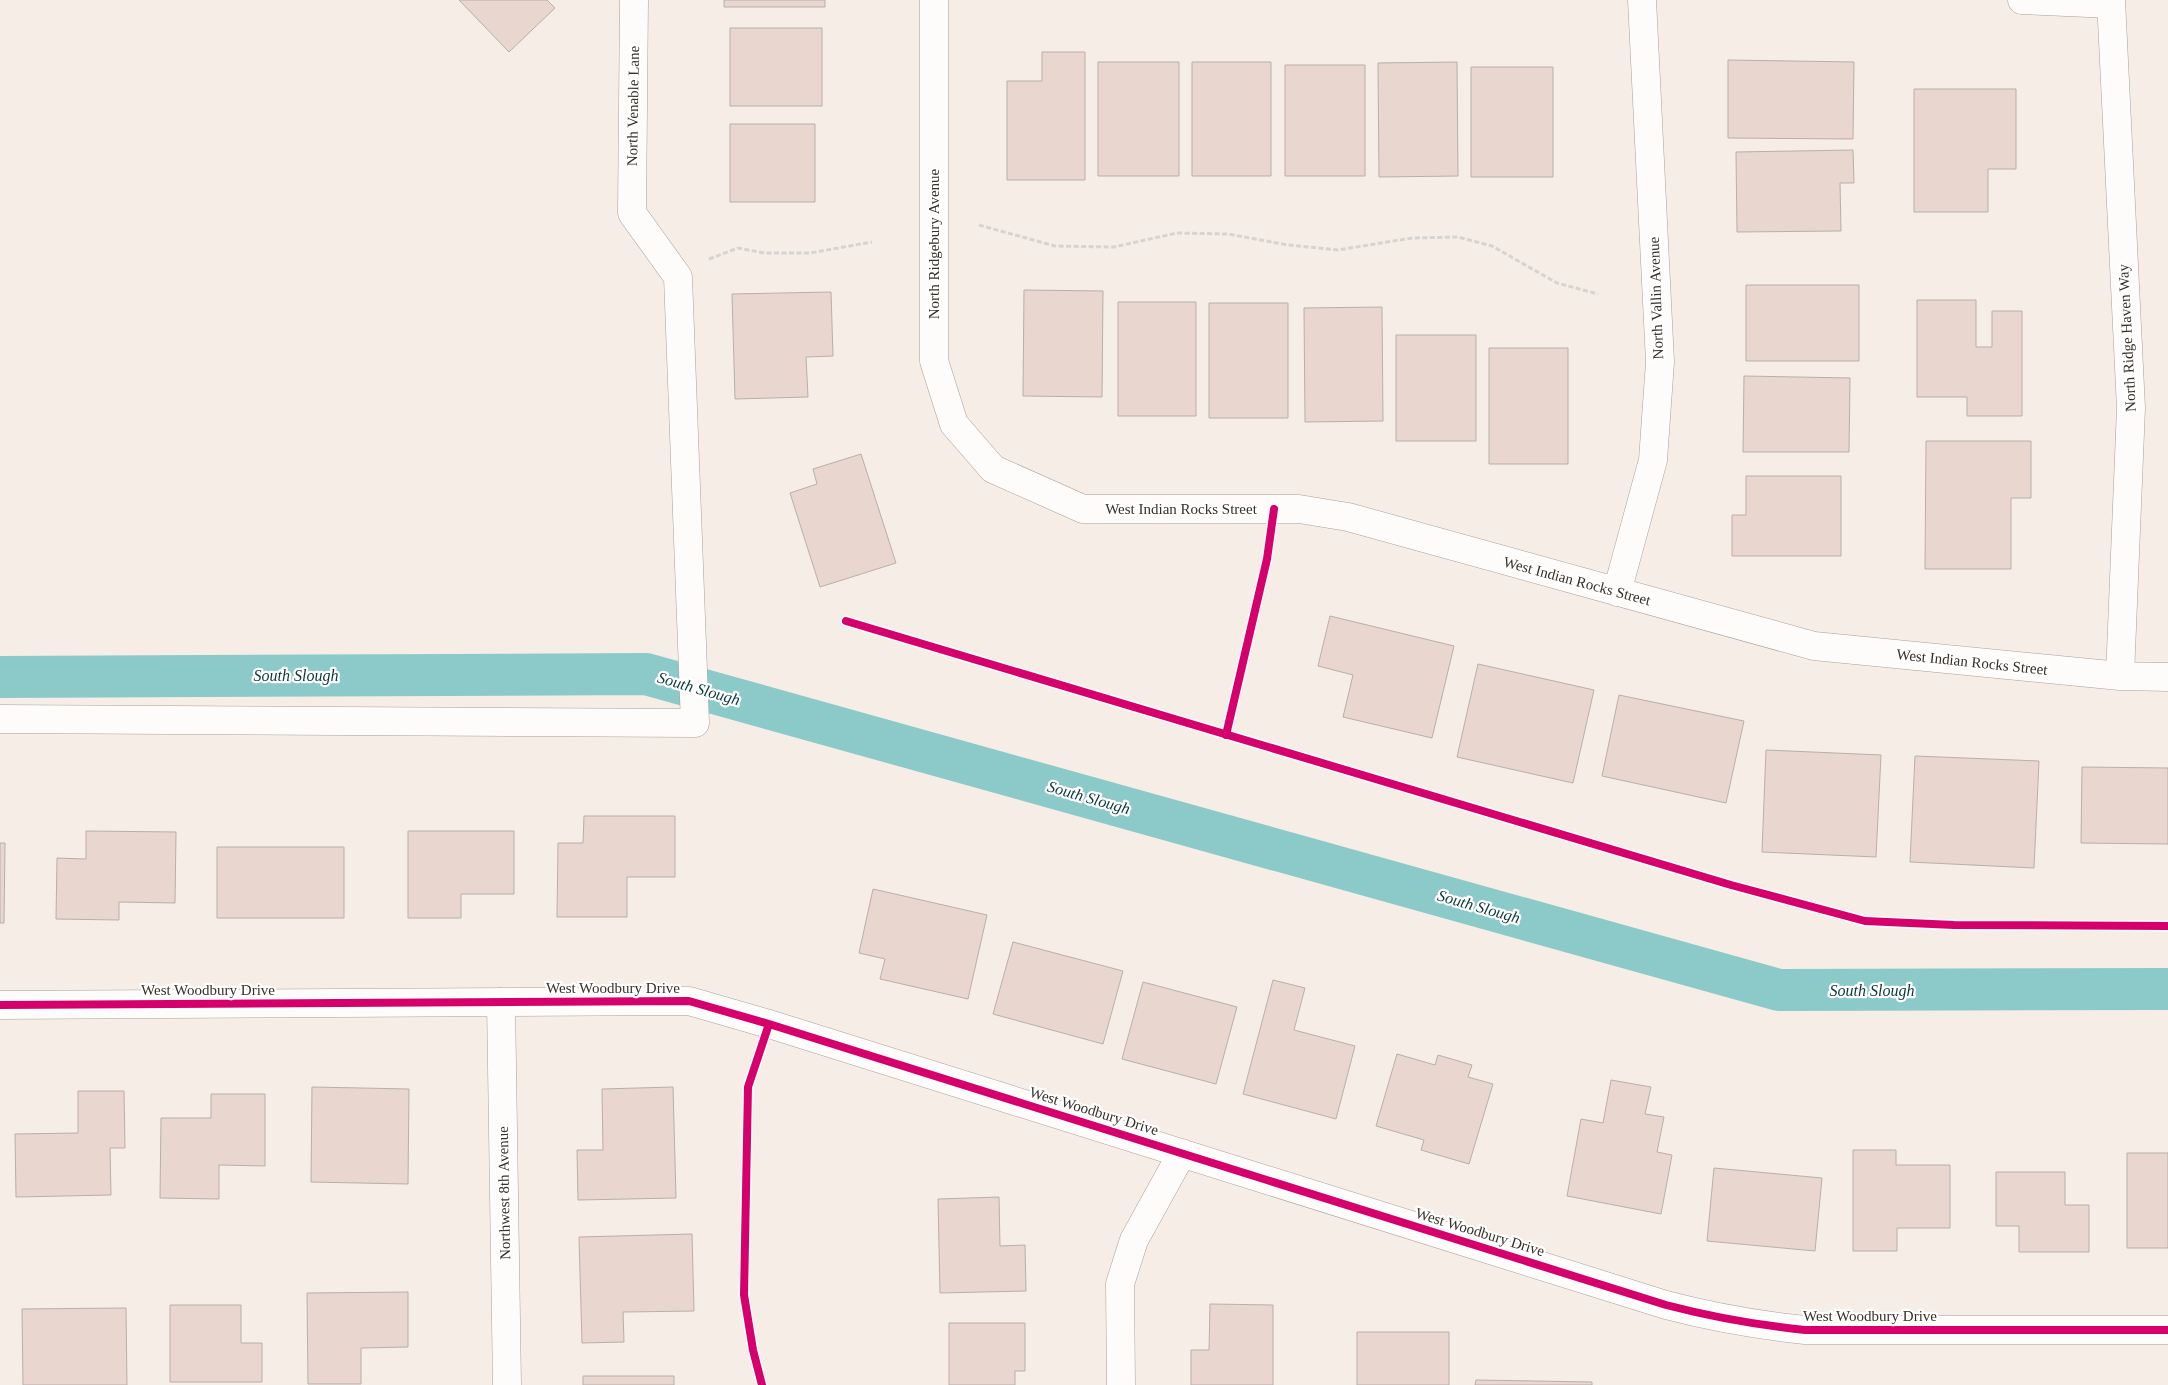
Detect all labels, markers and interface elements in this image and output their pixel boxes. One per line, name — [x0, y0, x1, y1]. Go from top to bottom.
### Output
street label: North Venable Lane — [624, 45, 642, 166]
street label: North Ridgebury Avenue — [926, 168, 942, 319]
street label: North Vallin Avenue — [1646, 236, 1666, 360]
street label: North Ridge Haven Way — [2115, 263, 2139, 412]
street label: West Indian Rocks Street — [1105, 501, 1258, 517]
street label: West Indian Rocks Street — [1502, 554, 1653, 609]
street label: West Indian Rocks Street — [1896, 646, 2049, 678]
water label: South Slough — [254, 667, 338, 685]
water label: South Slough — [655, 669, 742, 709]
water label: South Slough — [1045, 778, 1132, 818]
water label: South Slough — [1435, 887, 1522, 927]
street label: West Woodbury Drive — [546, 980, 680, 996]
street label: West Woodbury Drive — [141, 982, 275, 998]
water label: South Slough — [1830, 982, 1914, 1000]
street label: West Woodbury Drive — [1028, 1084, 1161, 1138]
street label: Northwest 8th Avenue — [495, 1126, 513, 1260]
street label: West Woodbury Drive — [1414, 1205, 1547, 1259]
street label: West Woodbury Drive — [1803, 1308, 1937, 1324]

